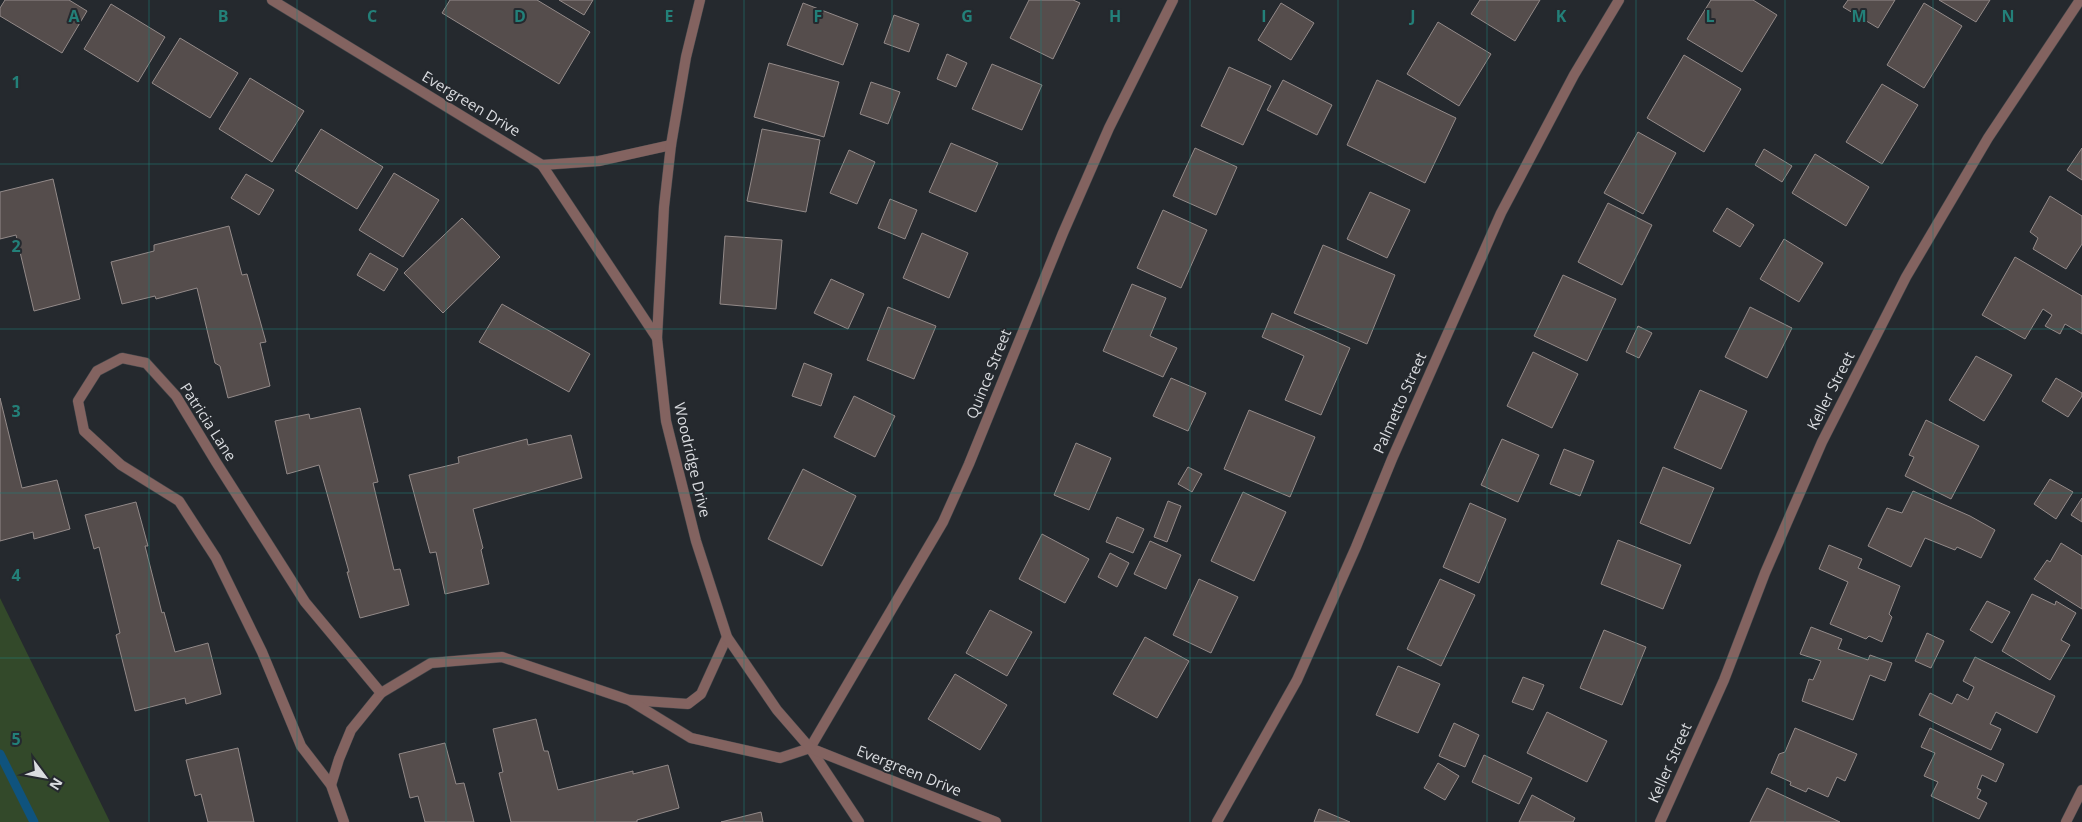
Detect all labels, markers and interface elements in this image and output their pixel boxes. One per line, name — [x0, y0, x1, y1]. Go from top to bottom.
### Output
text: A — [68, 5, 80, 27]
text: B — [218, 5, 228, 27]
text: C — [367, 5, 377, 27]
text: D — [514, 5, 526, 27]
text: E — [665, 5, 674, 27]
text: F — [814, 5, 822, 27]
text: G — [961, 5, 973, 27]
text: H — [1109, 5, 1121, 27]
text: I — [1261, 5, 1267, 27]
text: J — [1408, 5, 1416, 27]
text: K — [1556, 5, 1567, 27]
text: L — [1705, 5, 1715, 27]
text: M — [1851, 5, 1867, 27]
text: N — [2001, 5, 2015, 27]
street label: Evergreen Drive — [419, 66, 524, 140]
text: 1 — [11, 71, 21, 93]
text: 2 — [11, 235, 21, 257]
street label: Quince Street — [961, 326, 1015, 422]
street label: Keller Street — [1802, 348, 1858, 433]
street label: Palmetto Street — [1368, 349, 1430, 456]
street label: Patricia Lane — [176, 378, 242, 464]
text: 3 — [11, 400, 21, 422]
street label: Woodridge Drive — [670, 400, 716, 519]
text: 4 — [11, 564, 21, 586]
street label: Keller Street — [1643, 719, 1696, 806]
text: 5 — [11, 728, 21, 750]
street label: Evergreen Drive — [854, 740, 965, 800]
north arrow — [20, 752, 70, 802]
text: N — [45, 774, 68, 794]

